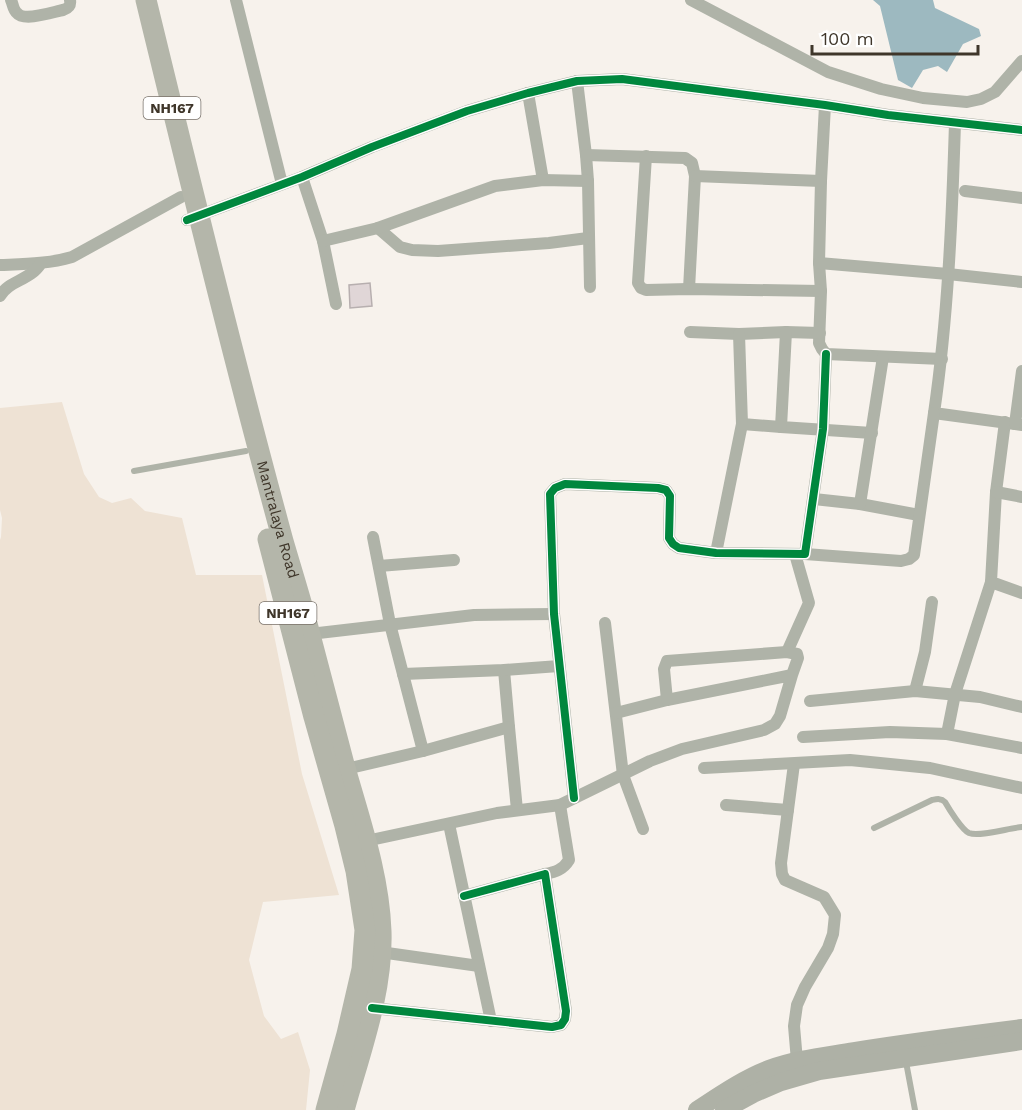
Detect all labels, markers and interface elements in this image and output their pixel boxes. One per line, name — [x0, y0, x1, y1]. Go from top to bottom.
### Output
scale bar — [812, 18, 978, 56]
text: 100 m — [821, 28, 874, 49]
road number: NH167 — [144, 97, 201, 119]
street label: Mantralaya Road — [253, 459, 303, 580]
road number: NH167 — [260, 602, 316, 624]

